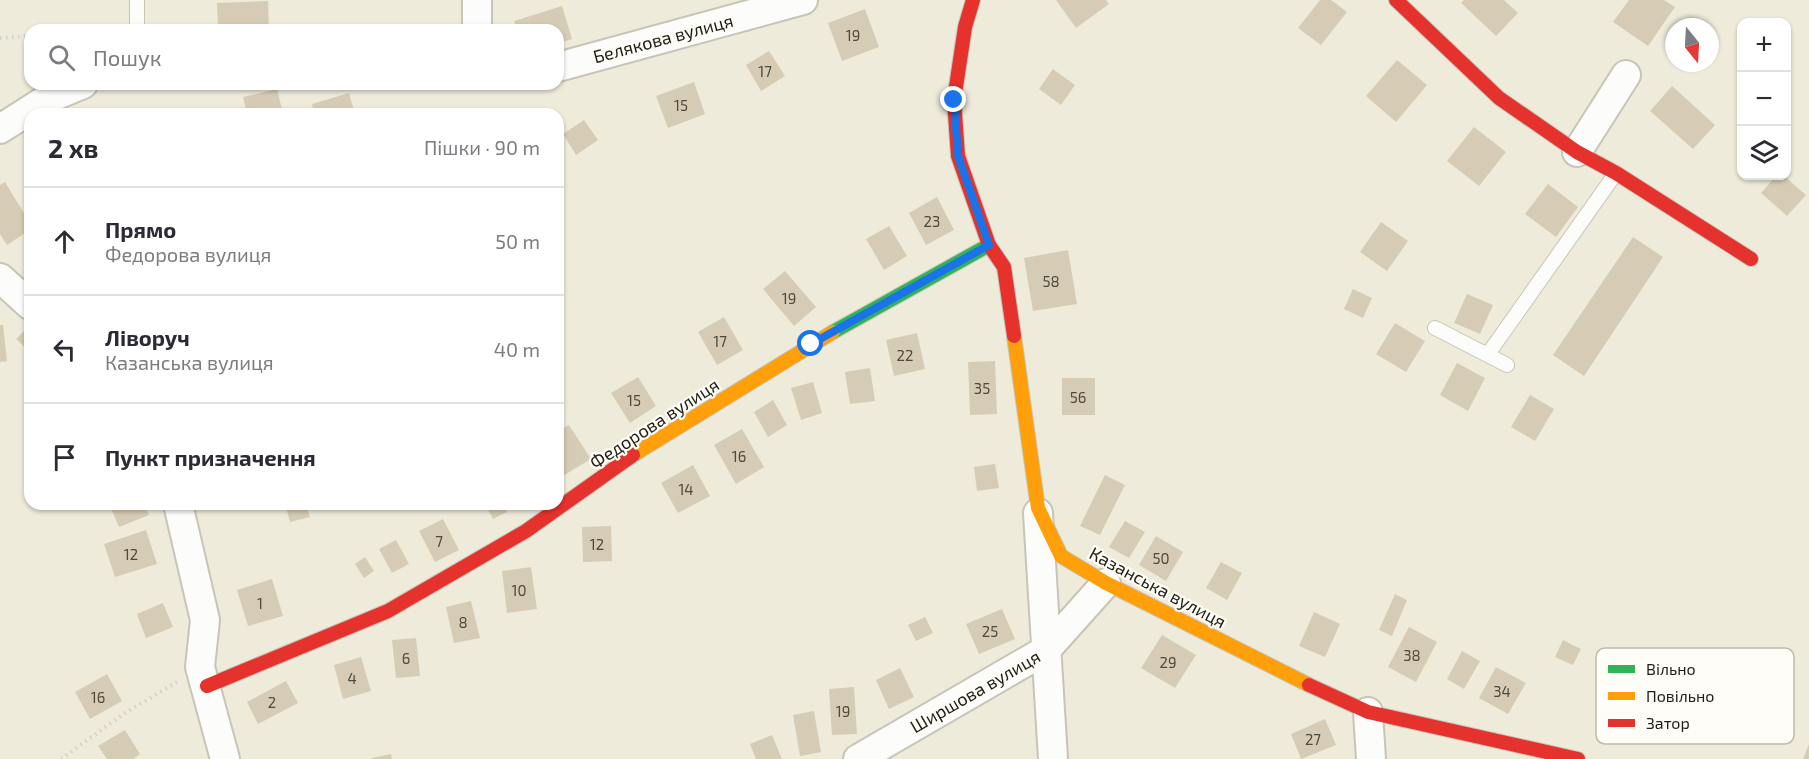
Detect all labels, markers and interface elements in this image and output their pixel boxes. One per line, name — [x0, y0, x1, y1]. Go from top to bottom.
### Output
street label: Белякова вулиця — [591, 9, 735, 67]
north arrow — [1665, 18, 1719, 72]
map controls — [1737, 18, 1791, 180]
button: + — [1737, 18, 1791, 72]
search box — [24, 24, 564, 90]
house number: 19 — [846, 26, 860, 44]
icon: search — [45, 41, 78, 74]
text: Пошук — [93, 44, 162, 70]
house number: 17 — [758, 62, 772, 80]
button: − — [1737, 72, 1791, 126]
route end — [940, 86, 966, 112]
house number: 15 — [674, 96, 688, 114]
button: layers — [1737, 126, 1791, 180]
text: 2 хв — [48, 132, 98, 163]
text: Пішки · 90 m — [424, 135, 540, 159]
house number: 23 — [924, 212, 940, 230]
text: Прямо — [105, 216, 176, 242]
icon: ahead — [48, 225, 81, 258]
text: 50 m — [495, 229, 540, 253]
text: Федорова вулиця — [105, 242, 271, 266]
house number: 58 — [1042, 272, 1060, 290]
house number: 19 — [782, 289, 796, 307]
text: Ліворуч — [105, 324, 190, 350]
route start — [797, 330, 823, 356]
house number: 17 — [713, 332, 727, 350]
icon: left — [48, 333, 81, 366]
text: 40 m — [494, 337, 540, 361]
house number: 22 — [897, 346, 913, 364]
text: Казанська вулиця — [105, 350, 274, 374]
street label: Федорова вулиця — [585, 373, 723, 473]
house number: 35 — [974, 379, 990, 397]
house number: 56 — [1070, 388, 1086, 406]
house number: 15 — [627, 391, 641, 409]
icon: arrive — [48, 441, 81, 474]
text: Пункт призначення — [105, 444, 316, 470]
house number: 16 — [732, 447, 746, 465]
house number: 14 — [678, 480, 694, 498]
house number: 7 — [435, 532, 443, 550]
house number: 12 — [590, 535, 604, 553]
street label: Казанська вулиця — [1086, 542, 1230, 632]
house number: 12 — [124, 545, 138, 563]
house number: 50 — [1152, 549, 1170, 567]
house number: 10 — [511, 581, 527, 599]
house number: 1 — [257, 594, 263, 612]
house number: 8 — [458, 613, 468, 631]
house number: 25 — [982, 622, 998, 640]
street label: Ширшова вулиця — [906, 645, 1044, 737]
house number: 38 — [1403, 646, 1421, 664]
legend — [1596, 648, 1794, 744]
house number: 6 — [402, 649, 410, 667]
house number: 29 — [1159, 653, 1177, 671]
text: Вільно — [1646, 659, 1696, 678]
house number: 4 — [347, 669, 357, 687]
house number: 34 — [1493, 682, 1511, 700]
text: Повільно — [1646, 686, 1714, 705]
house number: 16 — [91, 688, 105, 706]
house number: 2 — [268, 693, 276, 711]
house number: 19 — [836, 702, 850, 720]
text: Затор — [1646, 713, 1690, 732]
house number: 27 — [1305, 730, 1321, 748]

